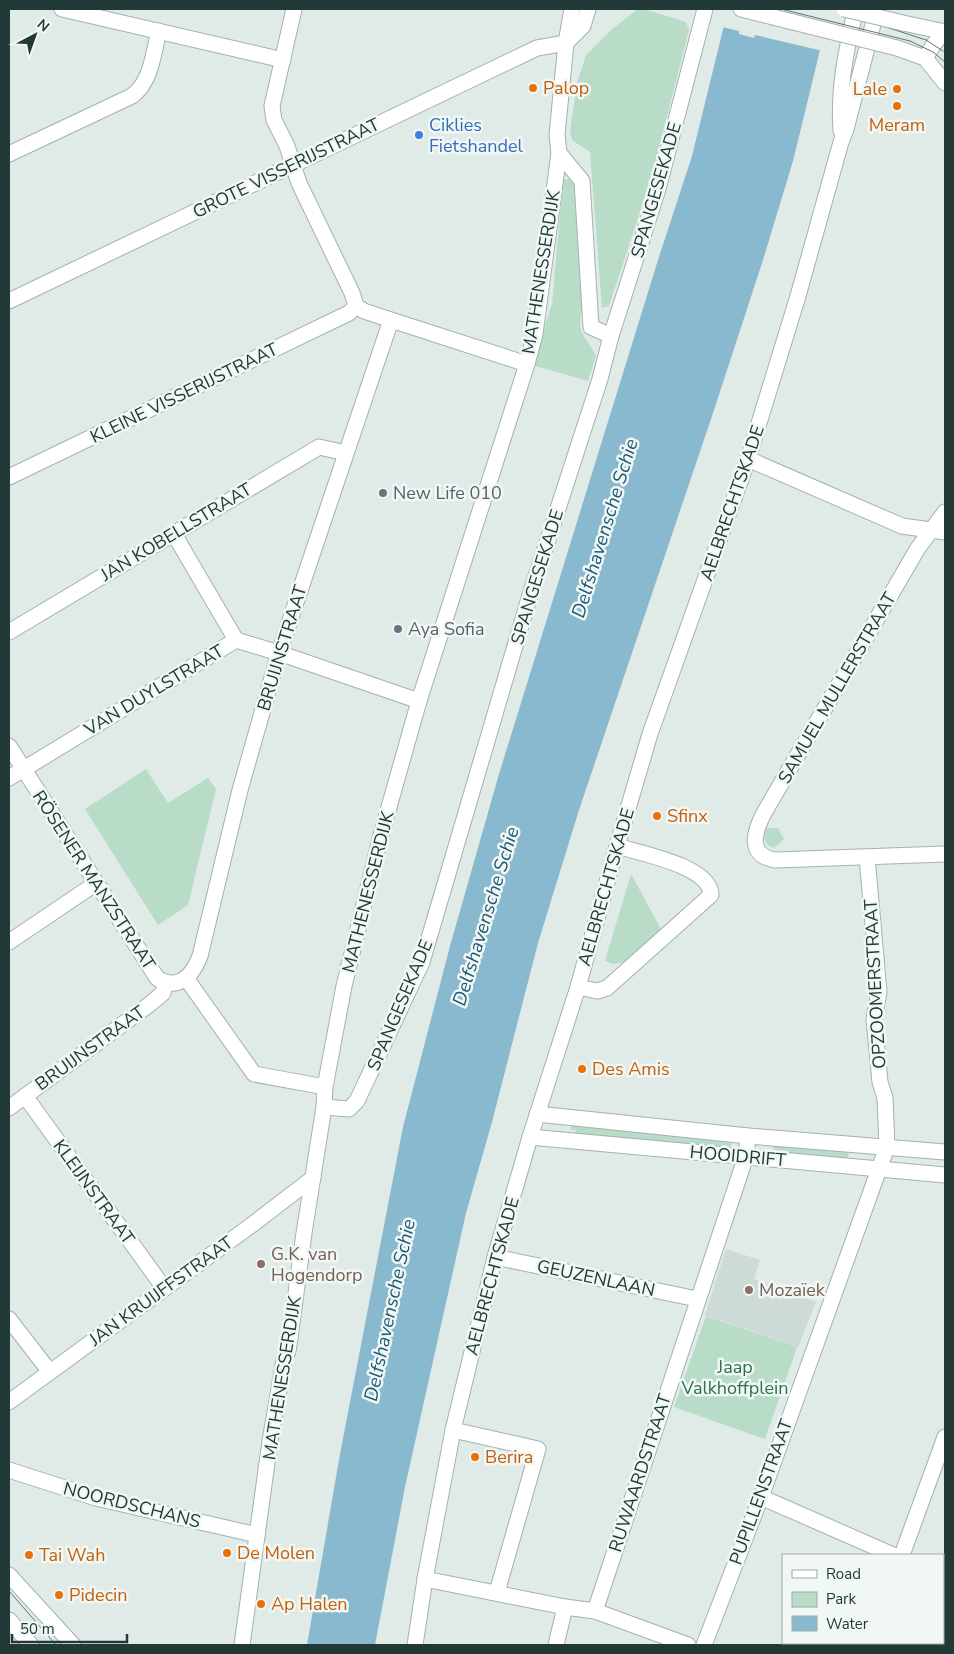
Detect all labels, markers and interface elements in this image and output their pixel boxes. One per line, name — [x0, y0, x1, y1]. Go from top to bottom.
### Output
north arrow — [10, 10, 60, 60]
text: N — [33, 15, 53, 36]
place label: Palop — [543, 76, 589, 100]
place label: Lale — [853, 77, 887, 101]
marker: Palop — [527, 82, 539, 94]
marker: Lale — [891, 83, 903, 95]
marker: Meram — [891, 100, 903, 112]
street label: GROTE VISSERIJSTRAAT — [188, 112, 384, 224]
place label: Ciklies Fietshandel — [429, 113, 524, 158]
place label: Meram — [869, 113, 925, 137]
street label: SPANGESEKADE — [625, 119, 687, 261]
marker: Ciklies Fietshandel — [413, 129, 425, 141]
street label: MATHENESSERDIJK — [516, 188, 566, 356]
street label: KLEINE VISSERIJSTRAAT — [86, 337, 282, 449]
street label: AELBRECHTSKADE — [694, 422, 770, 584]
water label: Delfshavensche Schie — [565, 436, 645, 621]
street label: JAN KOBELLSTRAAT — [95, 477, 256, 587]
place label: New Life 010 — [393, 481, 502, 505]
marker: New Life 010 — [377, 487, 389, 499]
street label: SPANGESEKADE — [505, 506, 569, 648]
street label: BRUIJNSTRAAT — [251, 582, 313, 714]
street label: SAMUEL MULLERSTRAAT — [772, 588, 902, 788]
place label: Aya Sofia — [408, 617, 484, 641]
marker: Aya Sofia — [392, 623, 404, 635]
street label: VAN DUYLSTRAAT — [79, 639, 228, 742]
street label: RÖSENER MANZSTRAAT — [27, 786, 161, 974]
place label: Sfinx — [667, 804, 708, 828]
street label: AELBRECHTSKADE — [572, 805, 640, 969]
street label: MATHENESSERDIJK — [336, 808, 400, 975]
marker: Sfinx — [651, 810, 663, 822]
water label: Delfshavensche Schie — [446, 824, 526, 1009]
street label: OPZOOMERSTRAAT — [859, 898, 891, 1069]
street label: SPANGESEKADE — [362, 936, 438, 1074]
street label: BRUIJNSTRAAT — [30, 1000, 150, 1096]
place label: Des Amis — [592, 1057, 670, 1081]
marker: Des Amis — [576, 1063, 588, 1075]
street label: KLEIJNSTRAAT — [48, 1135, 140, 1250]
street label: HOOIDRIFT — [689, 1140, 787, 1172]
street label: AELBRECHTSKADE — [459, 1194, 525, 1358]
water label: Delfshavensche Schie — [358, 1217, 422, 1404]
street label: JAN KRUIJFFSTRAAT — [83, 1231, 238, 1352]
place label: G.K. van Hogendorp — [271, 1242, 363, 1287]
street label: GEUZENLAAN — [535, 1254, 657, 1302]
marker: G.K. van Hogendorp — [255, 1258, 267, 1270]
place label: Mozaïek — [759, 1278, 826, 1302]
marker: Mozaïek — [743, 1284, 755, 1296]
street label: MATHENESSERDIJK — [257, 1294, 307, 1462]
park label: Jaap Valkhoffplein — [681, 1355, 788, 1400]
street label: RUWAARDSTRAAT — [603, 1391, 677, 1555]
street label: PUPILLENSTRAAT — [724, 1416, 799, 1568]
place label: Berira — [485, 1445, 533, 1469]
marker: Berira — [469, 1451, 481, 1463]
street label: NOORDSCHANS — [61, 1476, 203, 1534]
place label: De Molen — [237, 1541, 315, 1565]
place label: Tai Wah — [39, 1543, 105, 1567]
marker: De Molen — [221, 1547, 233, 1559]
marker: Tai Wah — [23, 1549, 35, 1561]
legend — [782, 1554, 944, 1644]
text: Road — [826, 1564, 861, 1584]
place label: Pidecin — [69, 1583, 127, 1607]
marker: Pidecin — [53, 1589, 65, 1601]
text: Park — [826, 1589, 856, 1609]
place label: Ap Halen — [271, 1592, 348, 1616]
marker: Ap Halen — [255, 1598, 267, 1610]
scale bar — [12, 1612, 128, 1644]
text: Water — [826, 1614, 869, 1634]
text: 50 m — [20, 1619, 55, 1639]

